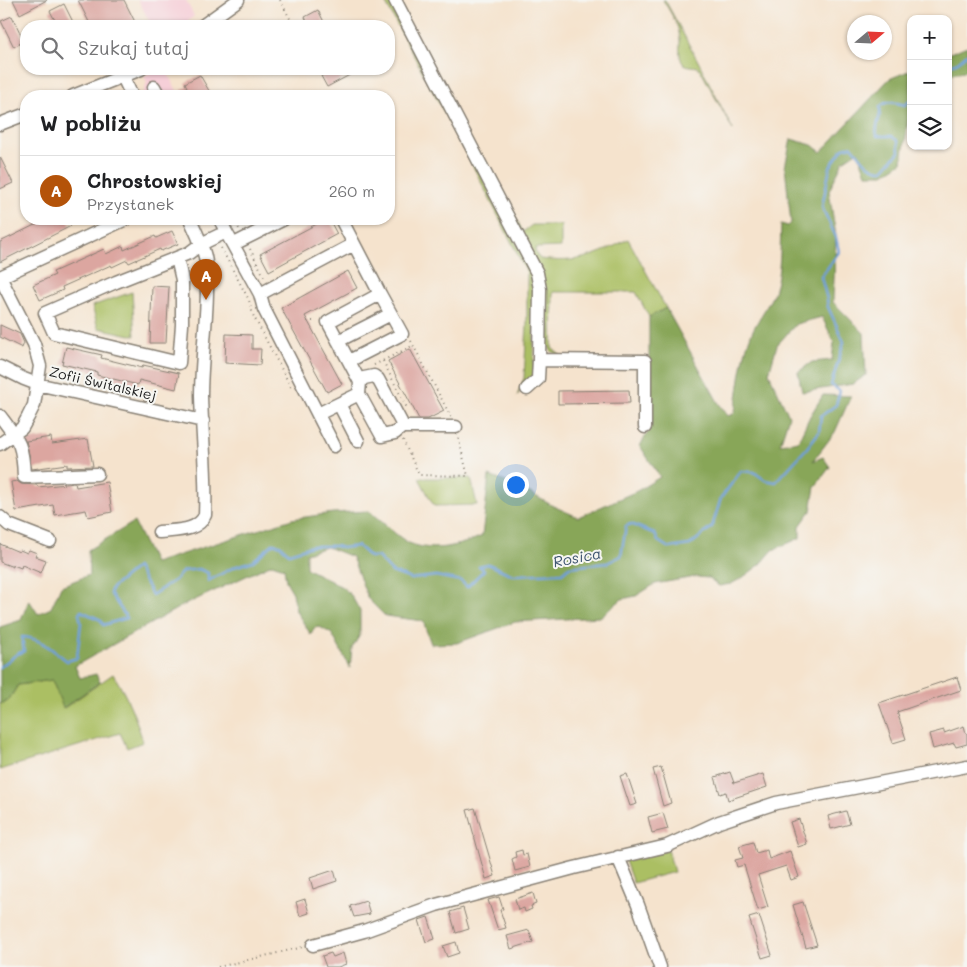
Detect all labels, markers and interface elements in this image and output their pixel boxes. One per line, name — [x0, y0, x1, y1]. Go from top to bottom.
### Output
north arrow — [847, 15, 892, 60]
map controls — [907, 15, 952, 150]
button: + — [907, 15, 952, 60]
search box — [20, 20, 395, 75]
icon: search — [38, 34, 66, 62]
text: Szukaj tutaj — [78, 35, 189, 60]
button: − — [907, 60, 952, 105]
button: layers — [907, 105, 952, 150]
text: W pobliżu — [40, 109, 141, 136]
text: Chrostowskiej — [87, 168, 222, 193]
text: A — [50, 180, 62, 201]
text: 260 m — [329, 180, 375, 201]
text: Przystanek — [87, 193, 174, 214]
pin: A — [190, 259, 222, 300]
street label: Zofii Świtalskiej — [47, 361, 159, 405]
your location — [503, 472, 529, 498]
water label: Rosica — [551, 543, 603, 571]

